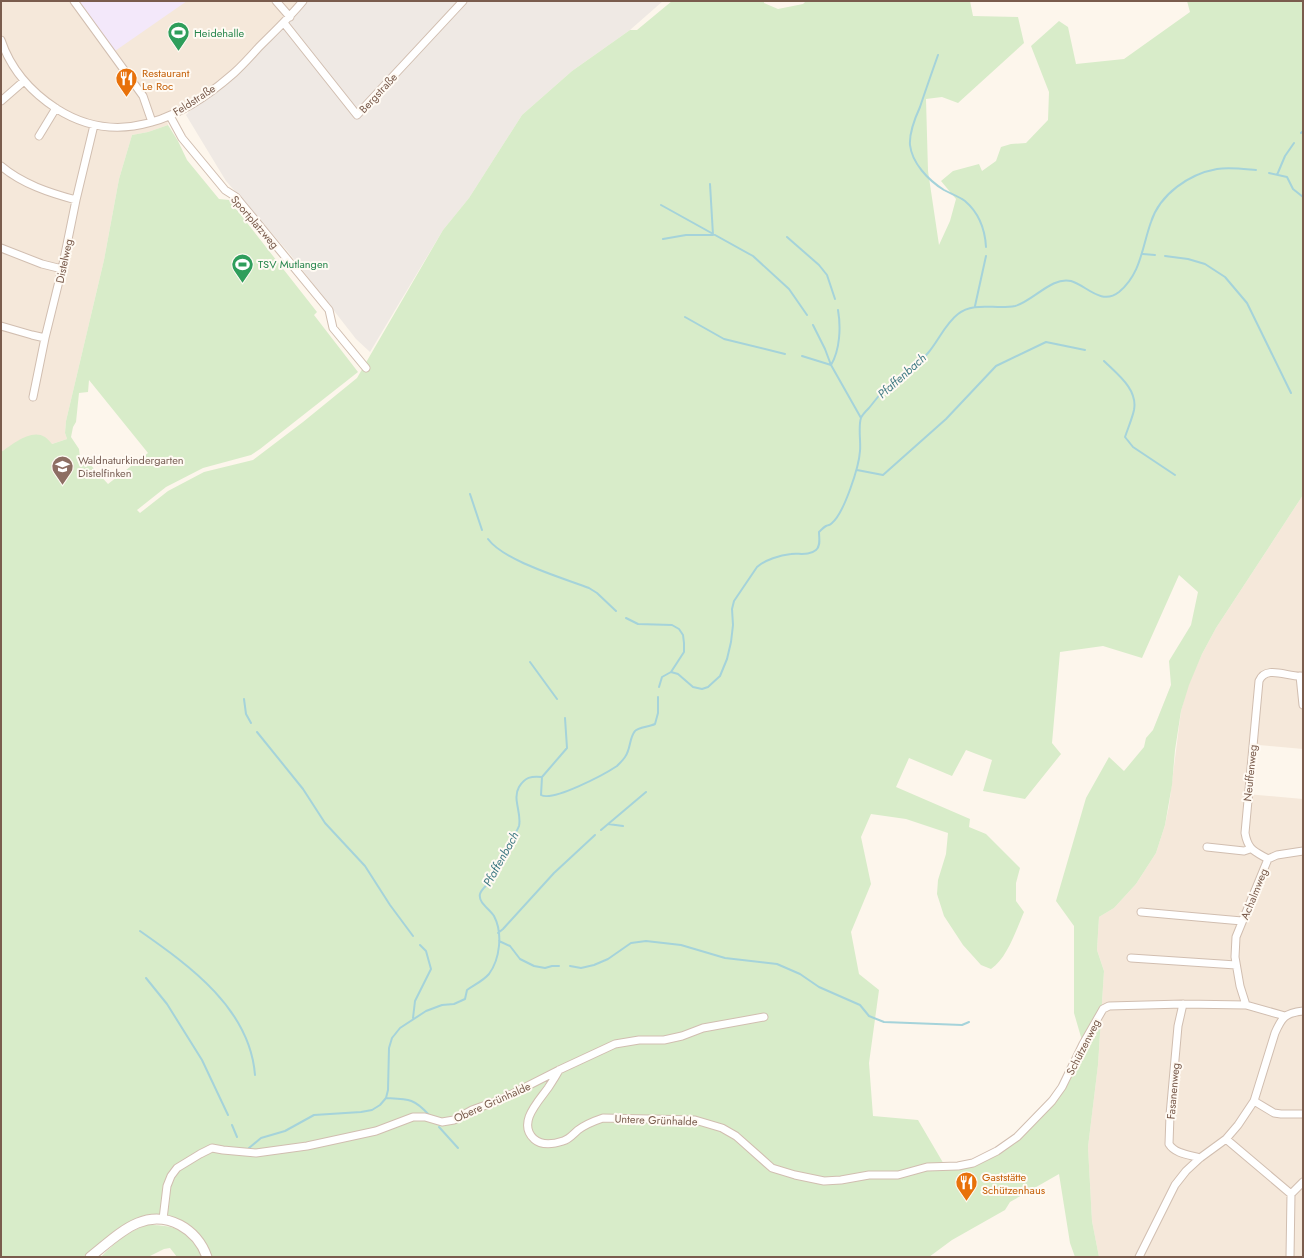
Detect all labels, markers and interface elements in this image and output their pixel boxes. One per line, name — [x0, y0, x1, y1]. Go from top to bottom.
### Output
sports icon: Heidehalle — [165, 20, 191, 53]
place label: Heidehalle — [194, 25, 244, 41]
place label: Restaurant Le Roc — [142, 65, 190, 94]
restaurant icon: Restaurant Le Roc — [113, 66, 139, 99]
street label: Bergstraße — [355, 69, 401, 117]
street label: Feldstraße — [170, 80, 219, 120]
street label: Sportplatzweg — [227, 192, 283, 252]
street label: Distelweg — [52, 237, 76, 285]
sports icon: TSV Mutlangen — [230, 251, 256, 284]
place label: TSV Mutlangen — [258, 256, 328, 272]
water label: Pfaffenbach — [874, 349, 930, 403]
place label: Waldnaturkindergarten Distelfinken — [78, 452, 184, 481]
school or university icon: Waldnaturkindergarten Distelfinken — [50, 453, 76, 486]
street label: Neuffenweg — [1239, 744, 1261, 802]
water label: Pfaffenbach — [479, 828, 523, 890]
street label: Achalmweg — [1236, 866, 1272, 922]
street label: Schützenweg — [1062, 1016, 1104, 1078]
street label: Fasanenweg — [1163, 1062, 1183, 1120]
street label: Obere Grünhalde — [451, 1078, 533, 1126]
street label: Untere Grünhalde — [614, 1111, 698, 1129]
place label: Gaststätte Schützenhaus — [982, 1169, 1046, 1198]
restaurant icon: Gaststätte Schützenhaus — [953, 1170, 979, 1203]

